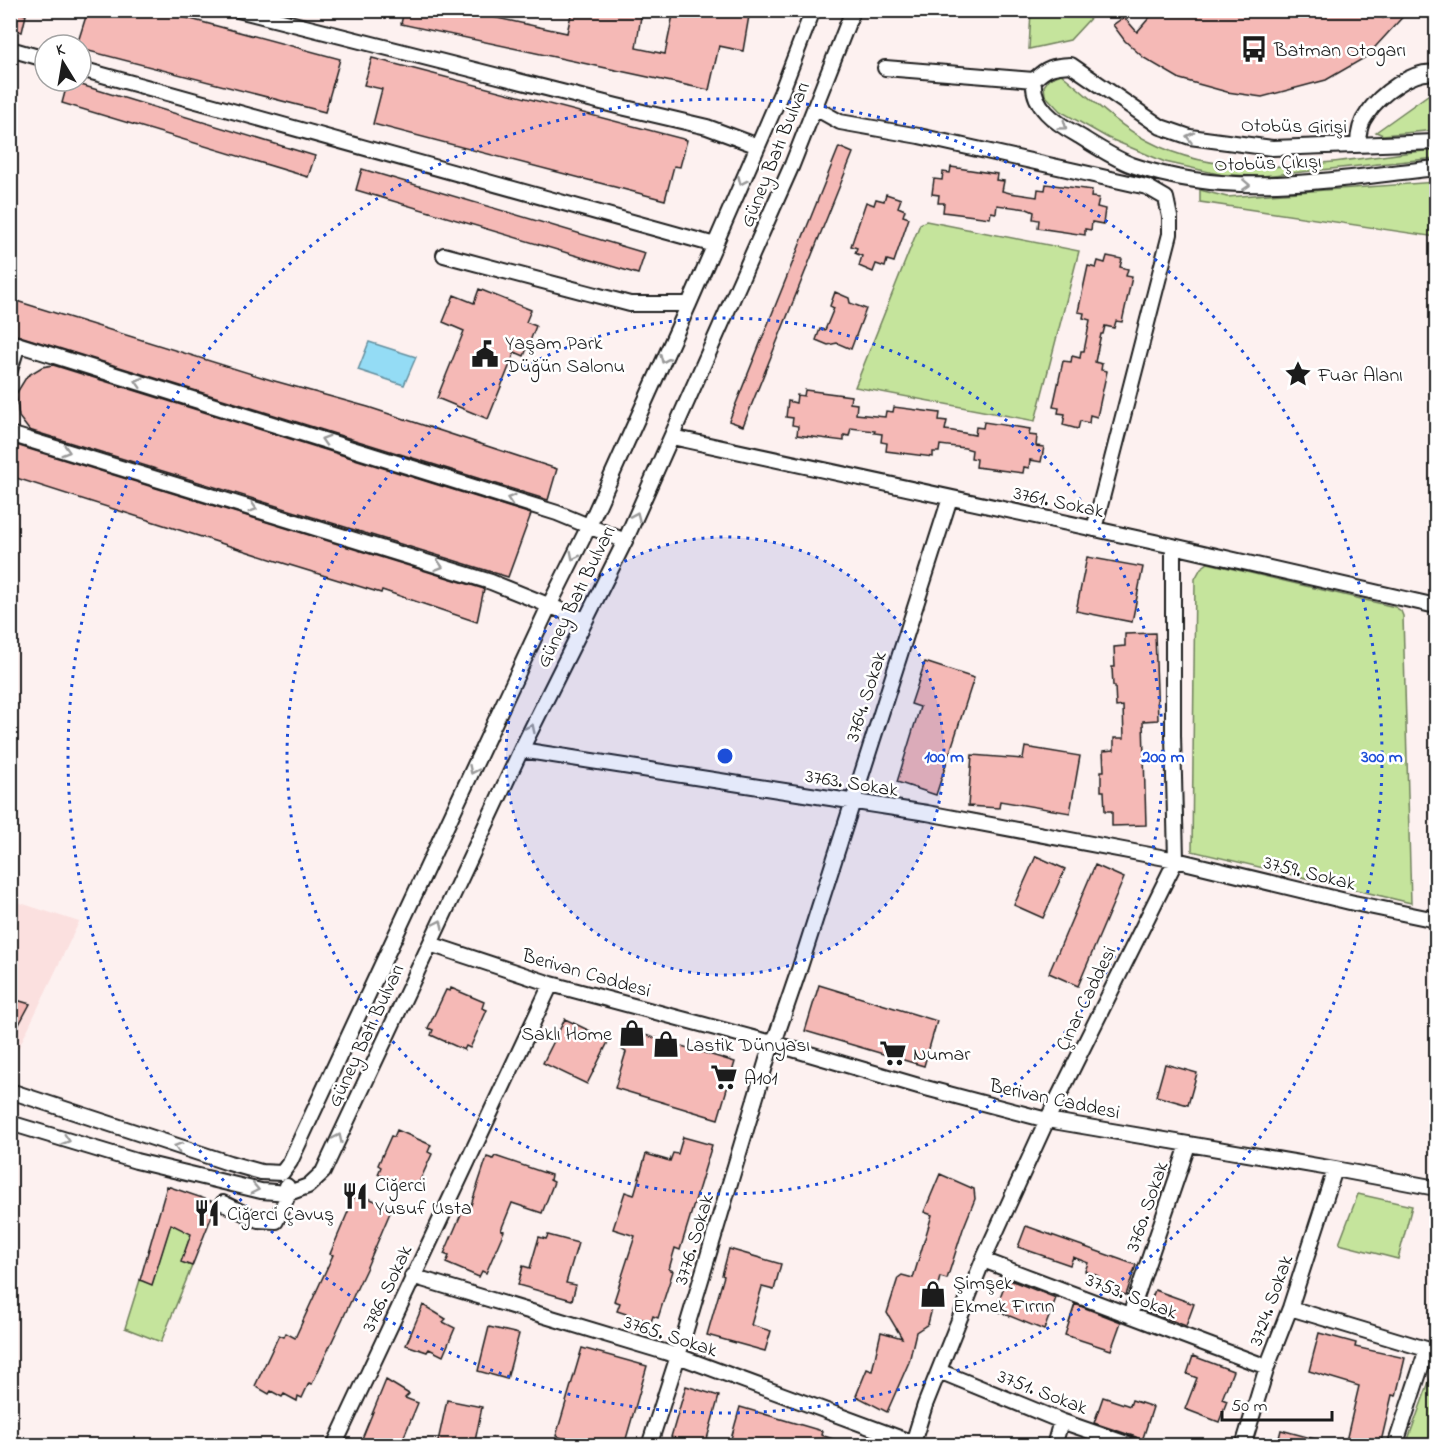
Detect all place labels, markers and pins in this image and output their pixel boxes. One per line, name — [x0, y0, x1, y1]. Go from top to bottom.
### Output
bus stop icon: Batman Otogarı — [1239, 34, 1269, 64]
place label: Batman Otogarı — [1273, 37, 1406, 67]
place label: Yaşam Park Düğün Salonu — [504, 330, 625, 383]
public building icon: Yaşam Park Düğün Salonu — [470, 339, 500, 369]
place icon: Fuar Alanı — [1283, 359, 1313, 389]
place label: Fuar Alanı — [1317, 362, 1403, 391]
centre of rings — [715, 746, 735, 766]
shop icon: Saklı Home — [617, 1018, 647, 1048]
place label: Saklı Home — [521, 1021, 612, 1050]
shop icon: Lastik Dünyası — [651, 1029, 681, 1059]
place label: Lastik Dünyası — [686, 1032, 810, 1061]
supermarket icon: Numar — [878, 1038, 908, 1068]
place label: Numar — [913, 1041, 971, 1070]
supermarket icon: A101 — [709, 1062, 739, 1092]
place label: A101 — [744, 1065, 778, 1094]
place label: Ciğerci Yusuf Usta — [375, 1172, 472, 1224]
restaurant icon: Ciğerci Yusuf Usta — [340, 1181, 370, 1211]
restaurant icon: Ciğerci Çavuş — [192, 1198, 222, 1228]
place label: Ciğerci Çavuş — [227, 1201, 334, 1231]
place label: Şimşek Ekmek Fırrın — [953, 1270, 1055, 1322]
shop icon: Şimşek Ekmek Fırrın — [918, 1279, 948, 1309]

